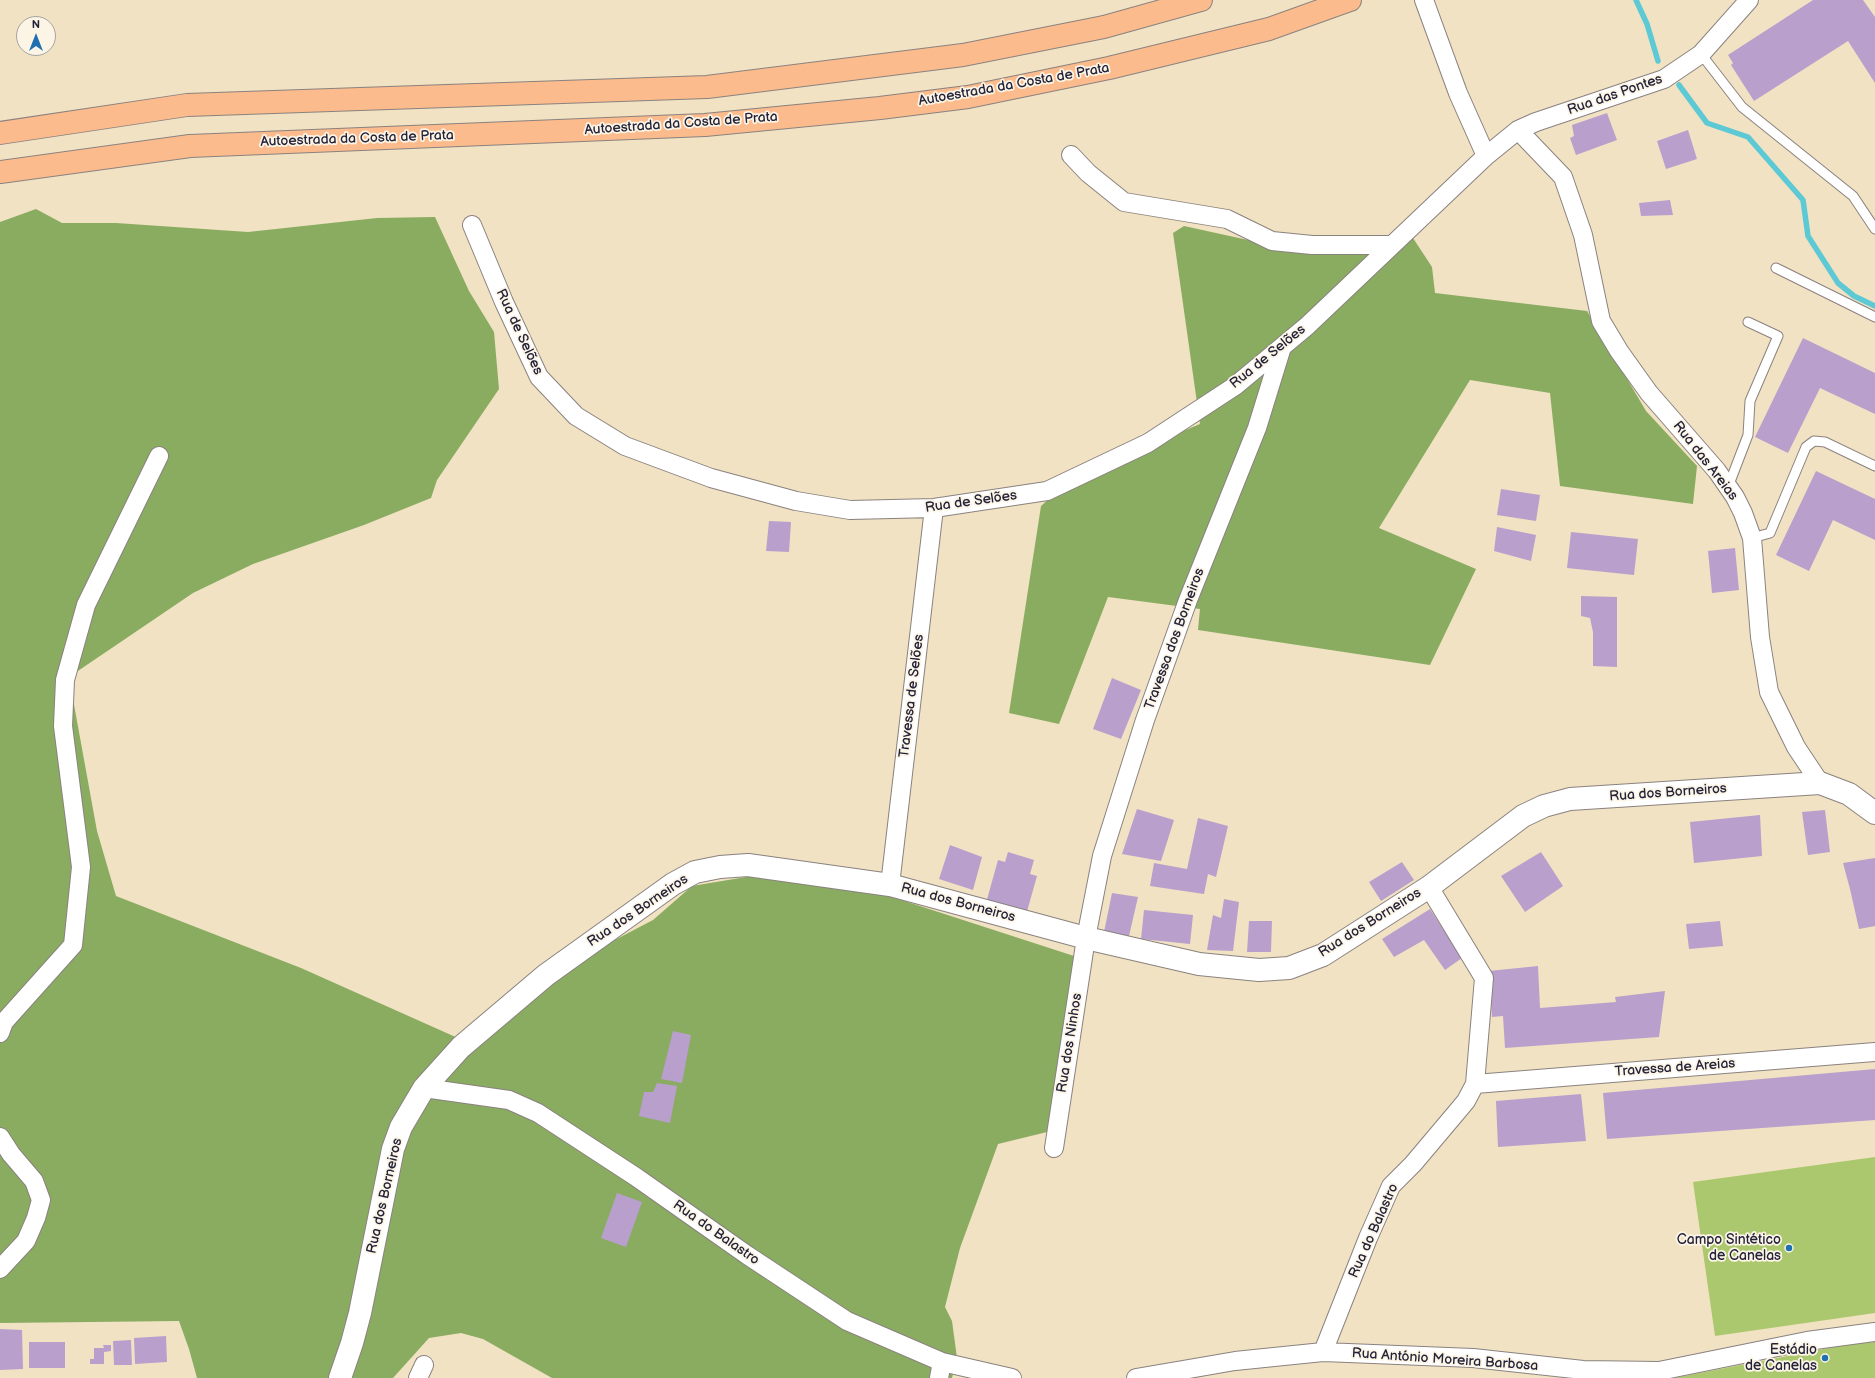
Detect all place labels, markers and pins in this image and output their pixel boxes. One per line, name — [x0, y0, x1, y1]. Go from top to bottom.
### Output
place label: Campo Sintético de Canelas — [1677, 1232, 1781, 1264]
marker: Campo Sintético de Canelas — [1784, 1243, 1794, 1253]
place label: Estádio de Canelas — [1745, 1342, 1817, 1374]
marker: Estádio de Canelas — [1820, 1353, 1830, 1363]

